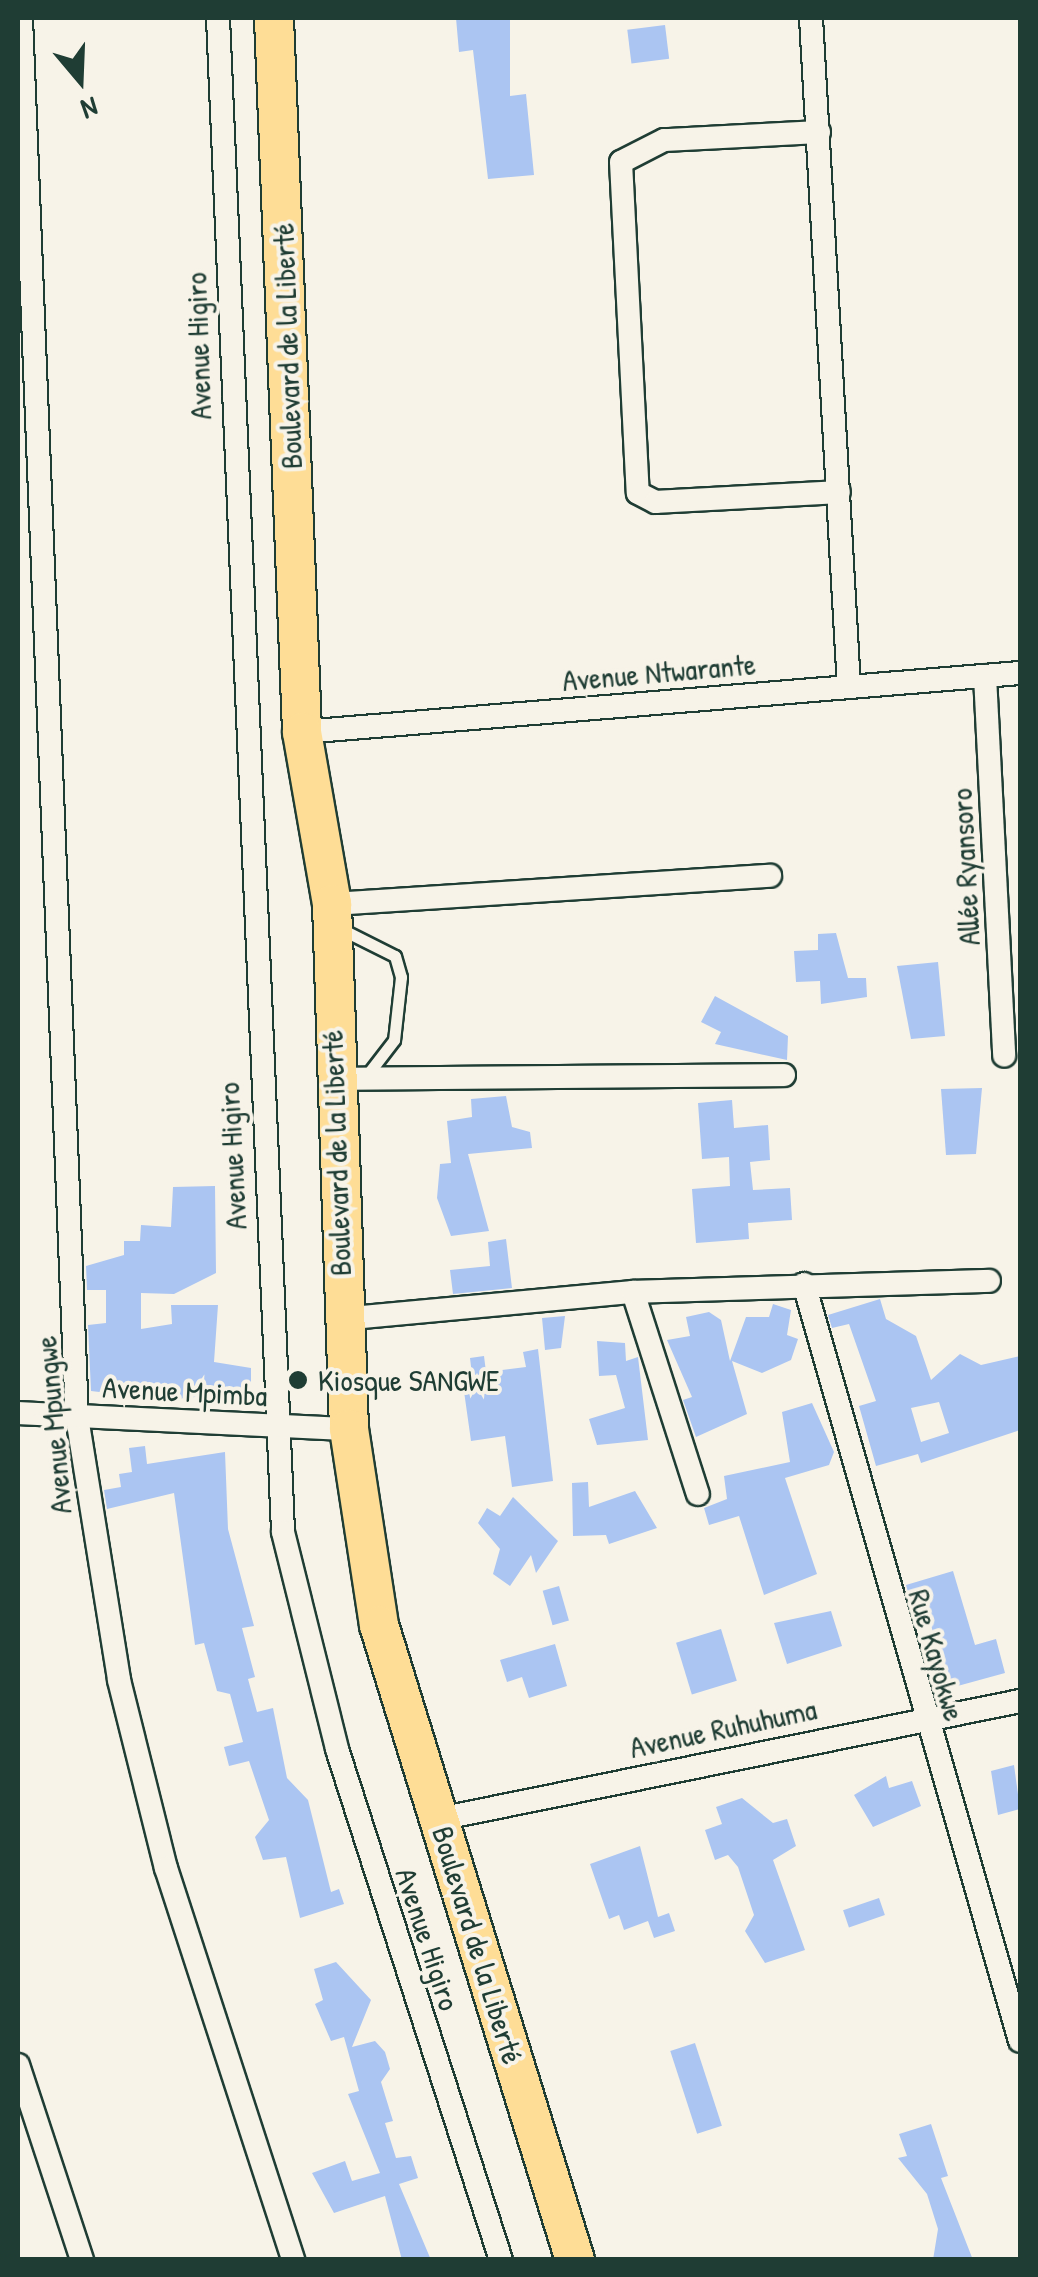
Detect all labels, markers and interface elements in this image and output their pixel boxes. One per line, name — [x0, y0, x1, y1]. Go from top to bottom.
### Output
north arrow — [30, 30, 130, 130]
text: N — [77, 88, 103, 129]
street label: Boulevard de la Liberté — [265, 222, 309, 470]
street label: Avenue Higiro — [177, 272, 219, 420]
street label: Avenue Ntwarante — [561, 646, 757, 698]
street label: Allée Ryansoro — [943, 788, 987, 946]
street label: Boulevard de la Liberté — [314, 1029, 358, 1277]
street label: Avenue Higiro — [210, 1081, 254, 1231]
street label: Avenue Mpungwe — [27, 1335, 79, 1515]
place label: Kiosque SANGWE — [318, 1362, 499, 1398]
street label: Avenue Mpimba — [102, 1369, 268, 1413]
marker: Kiosque SANGWE — [287, 1369, 309, 1391]
street label: Rue Kayokwe — [901, 1585, 973, 1725]
street label: Avenue Ruhuhuma — [626, 1691, 820, 1765]
street label: Boulevard de la Liberté — [425, 1822, 531, 2068]
street label: Avenue Higiro — [388, 1863, 468, 2015]

